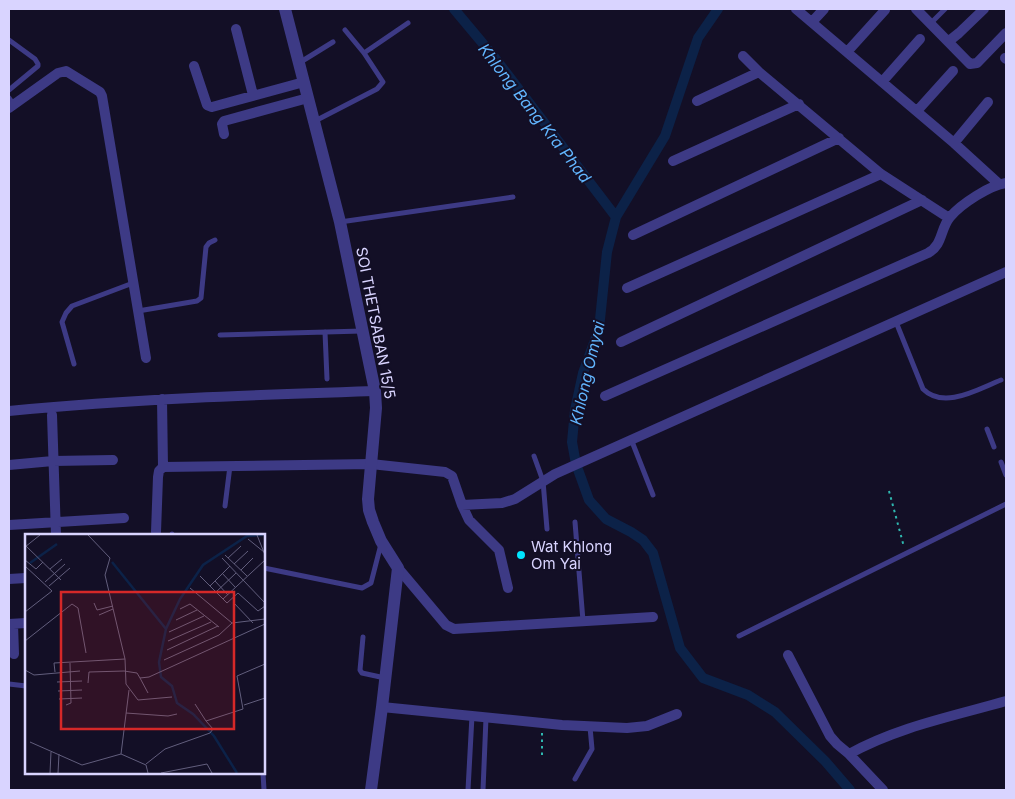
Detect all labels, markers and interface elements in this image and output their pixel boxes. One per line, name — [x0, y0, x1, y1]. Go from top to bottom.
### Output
water label: Khlong Bang Kra Phad — [474, 39, 596, 187]
street label: SOI THETSABAN 15/5 — [352, 245, 400, 401]
water label: Khlong Omyai — [565, 318, 609, 427]
inset map — [25, 534, 265, 774]
place label: Wat Khlong Om Yai — [531, 537, 612, 573]
marker: Wat Khlong Om Yai — [515, 549, 527, 561]

